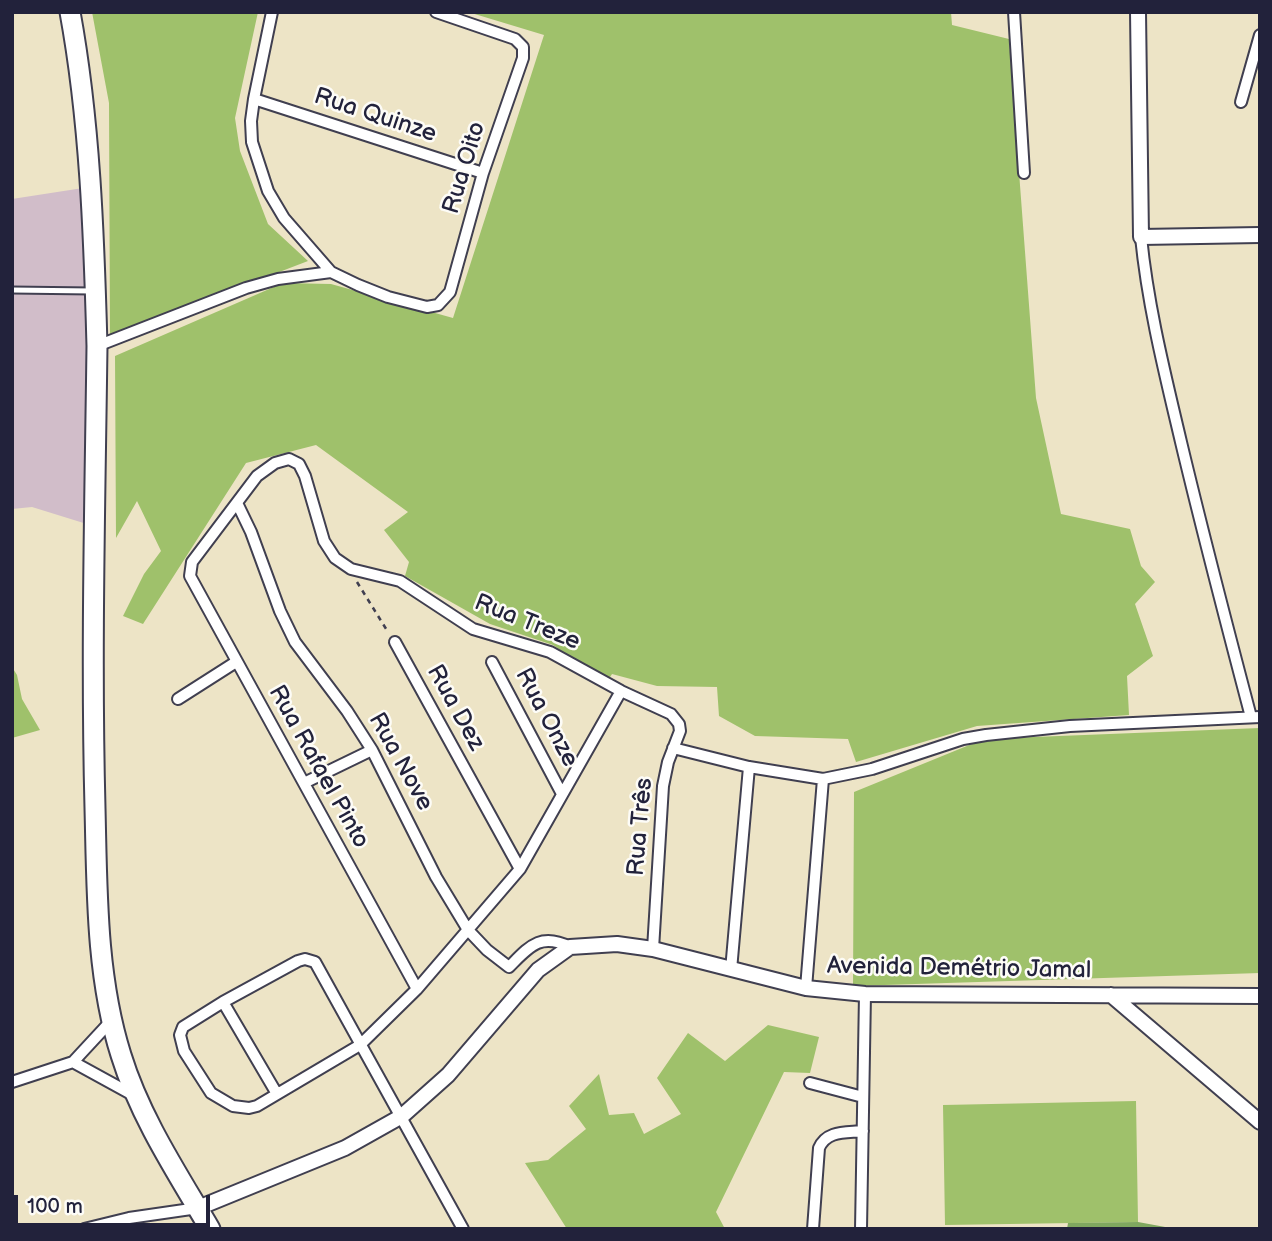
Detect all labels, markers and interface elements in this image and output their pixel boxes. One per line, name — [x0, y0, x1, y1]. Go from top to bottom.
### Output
street label: Rua Quinze — [310, 83, 440, 149]
street label: Rua Oito — [437, 119, 493, 217]
street label: Rua Treze — [470, 589, 584, 657]
street label: Rua Dez — [420, 660, 490, 756]
street label: Rua Onze — [508, 664, 584, 772]
street label: Rua Rafael Pinto — [261, 681, 375, 853]
street label: Rua Nove — [361, 708, 439, 816]
street label: Rua Três — [622, 777, 660, 877]
street label: Avenida Demétrio Jamal — [827, 952, 1091, 986]
scale bar — [18, 1182, 214, 1226]
text: 100 m — [27, 1194, 83, 1219]

